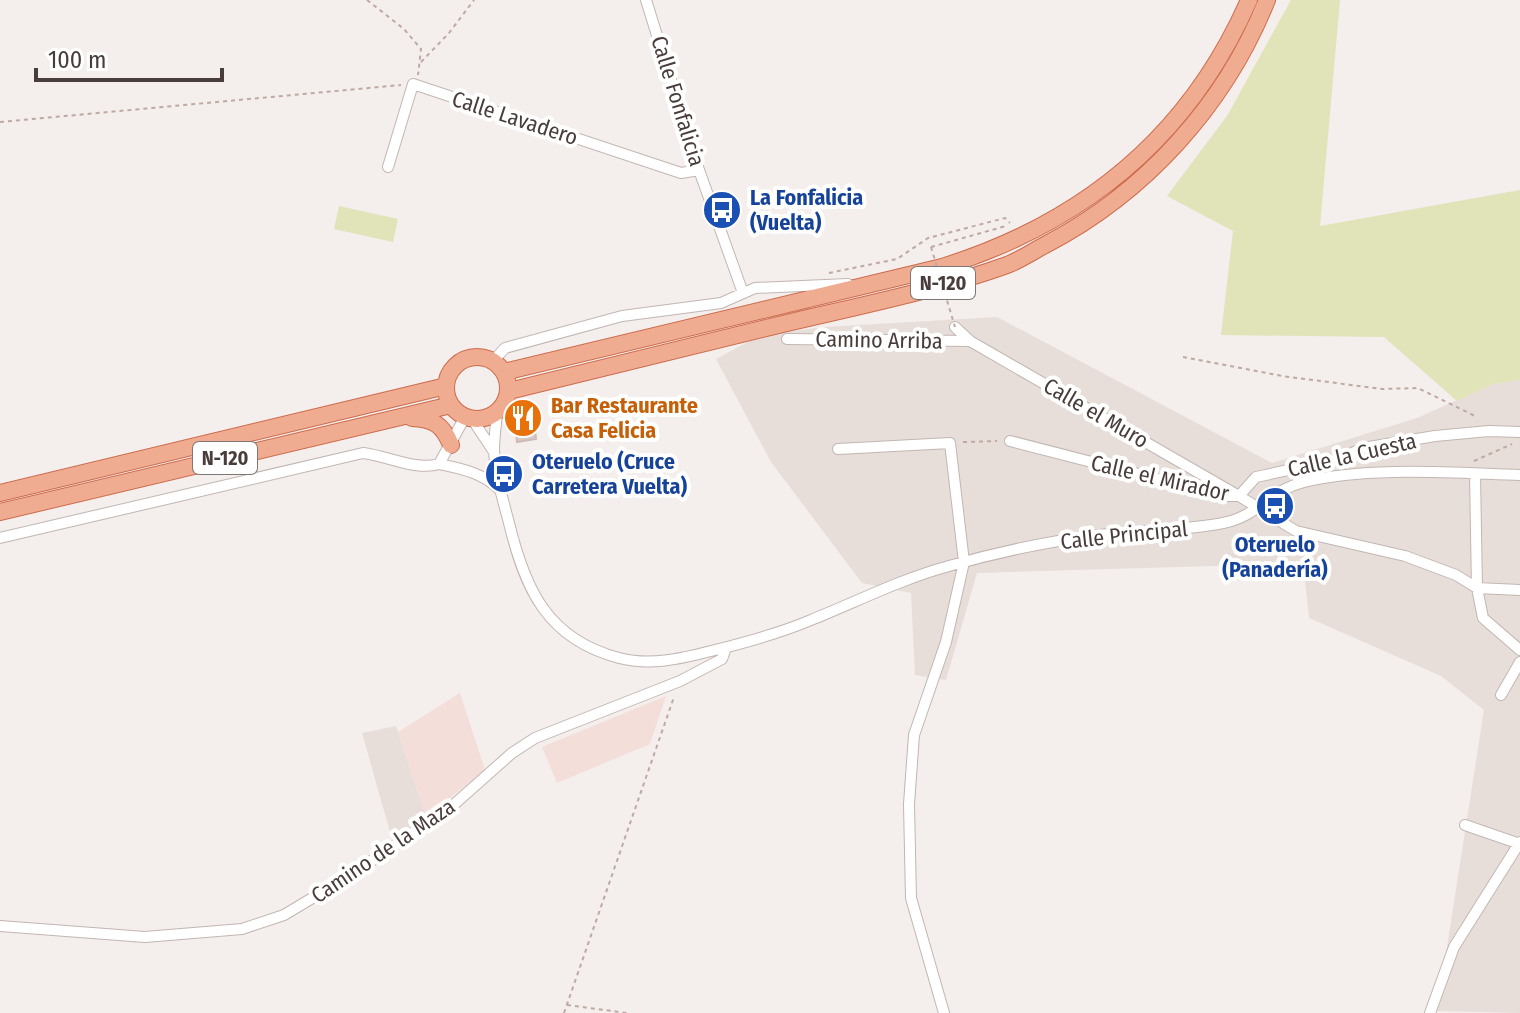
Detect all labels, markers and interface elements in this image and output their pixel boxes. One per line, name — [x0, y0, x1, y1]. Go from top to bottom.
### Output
scale bar — [36, 32, 222, 82]
street label: Calle Fonfalicia — [645, 32, 711, 170]
text: 100 m — [48, 46, 106, 74]
street label: Calle Lavadero — [449, 85, 581, 151]
place label: La Fonfalicia (Vuelta) — [750, 184, 863, 236]
bus stop icon: La Fonfalicia (Vuelta) — [701, 189, 743, 231]
road number: N-120 — [911, 267, 975, 299]
street label: Camino Arriba — [815, 325, 943, 355]
street label: Calle el Muro — [1039, 372, 1153, 454]
place label: Bar Restaurante Casa Felicia — [551, 392, 698, 444]
restaurant icon: Bar Restaurante Casa Felicia — [502, 397, 544, 439]
street label: Calle la Cuesta — [1285, 427, 1419, 483]
road number: N-120 — [193, 442, 257, 474]
place label: Oteruelo (Cruce Carretera Vuelta) — [532, 448, 687, 500]
street label: Calle el Mirador — [1088, 449, 1232, 507]
bus stop icon: Oteruelo (Cruce Carretera Vuelta) — [483, 453, 525, 495]
bus stop icon: Oteruelo (Panadería) — [1254, 485, 1296, 527]
street label: Calle Principal — [1059, 515, 1189, 555]
place label: Oteruelo (Panadería) — [1222, 531, 1328, 583]
street label: Camino de la Maza — [306, 793, 460, 909]

